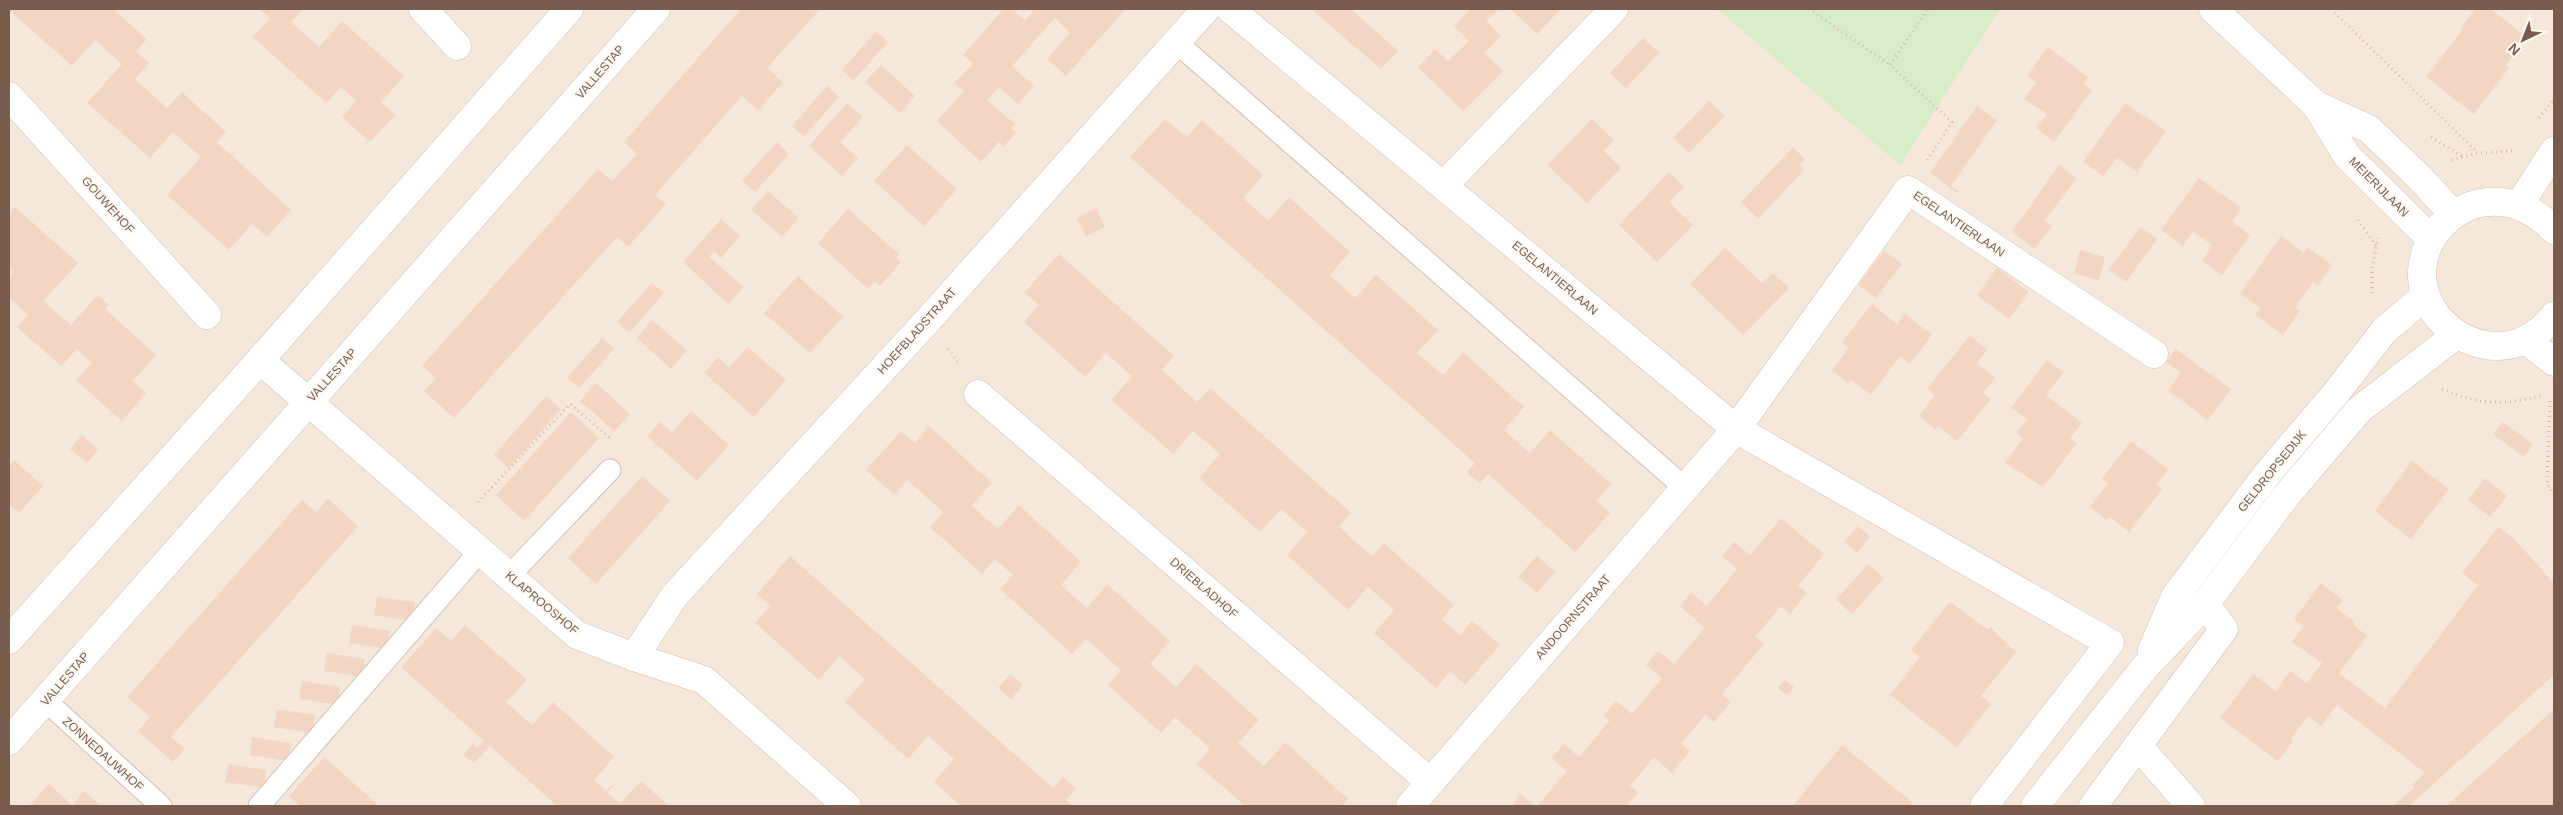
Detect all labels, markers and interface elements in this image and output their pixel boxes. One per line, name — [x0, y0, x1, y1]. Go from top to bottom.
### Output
north arrow — [2498, 15, 2548, 65]
text: N — [2505, 40, 2523, 59]
street label: VALLESTAP — [573, 42, 627, 102]
street label: MEIERIJLAAN — [2346, 154, 2412, 220]
street label: GOUWEHOF — [79, 174, 137, 236]
street label: EGELANTIERLAAN — [1911, 188, 2007, 260]
street label: EGELANTIERLAAN — [1509, 238, 1601, 318]
street label: HOEFBLADSTRAAT — [875, 285, 960, 377]
street label: VALLESTAP — [304, 345, 360, 405]
street label: GELDROPSEDIJK — [2235, 427, 2309, 515]
street label: DRIEBLADHOF — [1167, 555, 1241, 621]
street label: KLAPROOSHOF — [503, 568, 581, 638]
street label: ANDOORNSTRAAT — [1532, 571, 1614, 662]
street label: VALLESTAP — [38, 649, 92, 709]
street label: ZONNEDAUWHOF — [60, 714, 146, 794]

